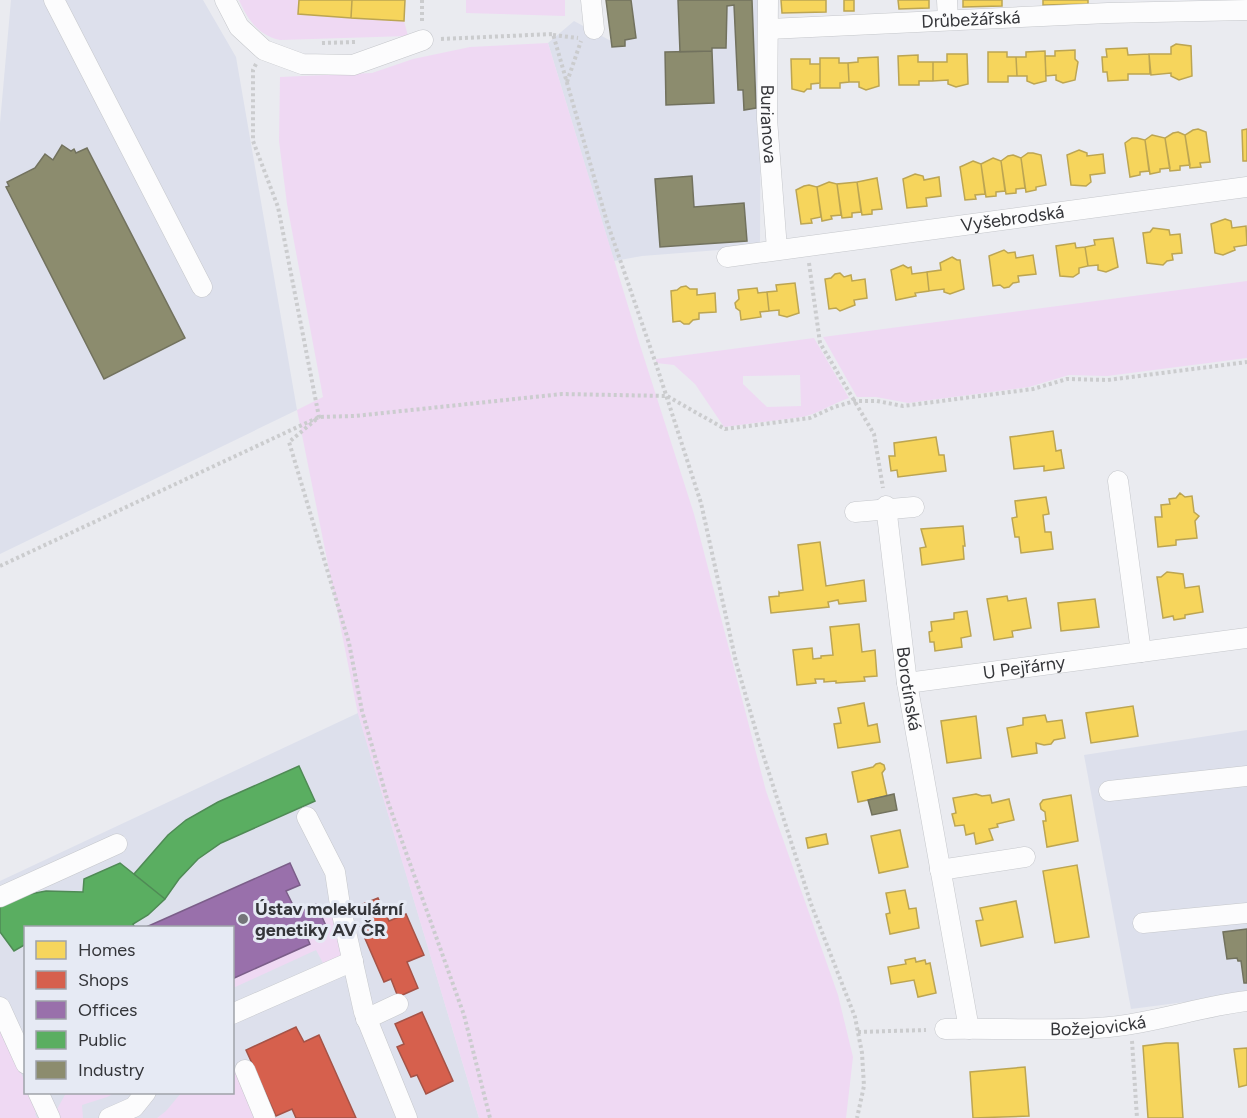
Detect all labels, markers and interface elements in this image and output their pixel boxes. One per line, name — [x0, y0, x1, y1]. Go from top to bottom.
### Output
street label: Drůbežářská — [921, 6, 1021, 33]
street label: Burianova — [756, 84, 781, 164]
street label: Vyšebrodská — [959, 201, 1065, 236]
street label: Borotínská — [892, 645, 926, 733]
street label: U Pejřárny — [981, 651, 1067, 684]
place label: Ústav molekulární genetiky AV ČR — [255, 898, 404, 941]
marker: Ústav molekulární genetiky AV ČR — [236, 912, 250, 926]
legend — [24, 926, 234, 1094]
text: Homes — [78, 939, 136, 961]
text: Shops — [78, 969, 129, 991]
text: Offices — [78, 999, 137, 1021]
street label: Božejovická — [1050, 1011, 1148, 1040]
text: Public — [78, 1029, 127, 1051]
text: Industry — [78, 1059, 145, 1081]

